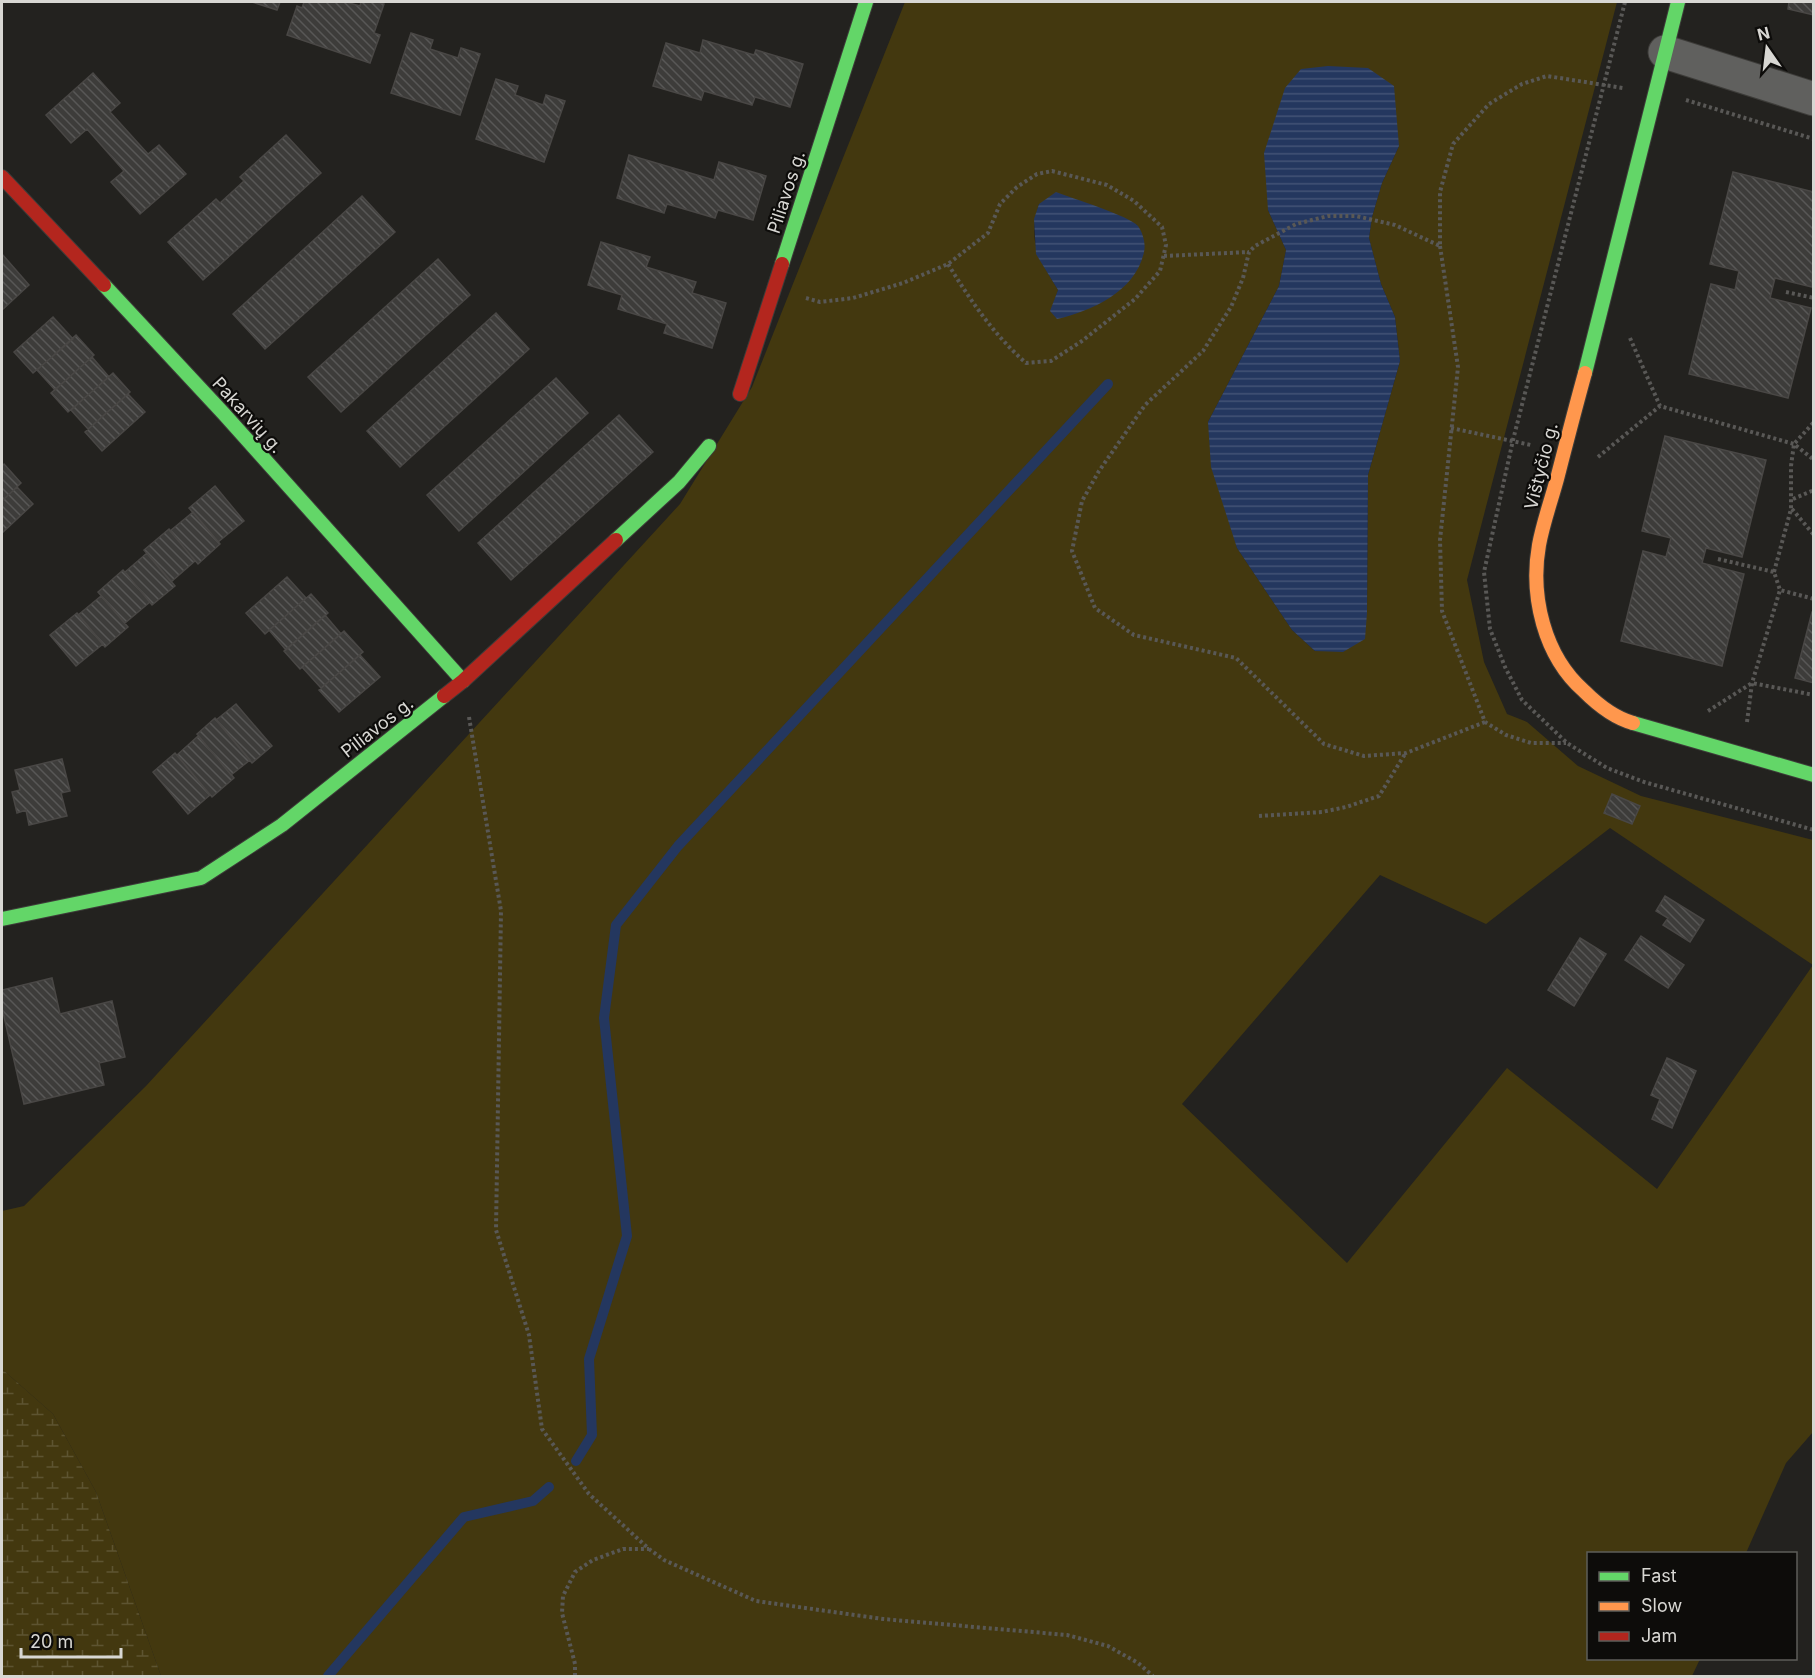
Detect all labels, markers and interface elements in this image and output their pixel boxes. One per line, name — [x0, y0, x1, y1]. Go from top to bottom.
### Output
north arrow — [1737, 18, 1797, 78]
text: N — [1755, 22, 1772, 45]
street label: Piliavos g. — [763, 148, 809, 236]
street label: Pakarvių g. — [208, 373, 288, 457]
street label: Vištyčio g. — [1520, 420, 1562, 512]
street label: Piliavos g. — [337, 692, 417, 762]
legend — [1587, 1552, 1797, 1660]
text: Fast — [1641, 1565, 1677, 1586]
text: Slow — [1641, 1595, 1682, 1616]
scale bar — [21, 1621, 122, 1659]
text: Jam — [1641, 1625, 1677, 1646]
text: 20 m — [30, 1631, 73, 1652]

